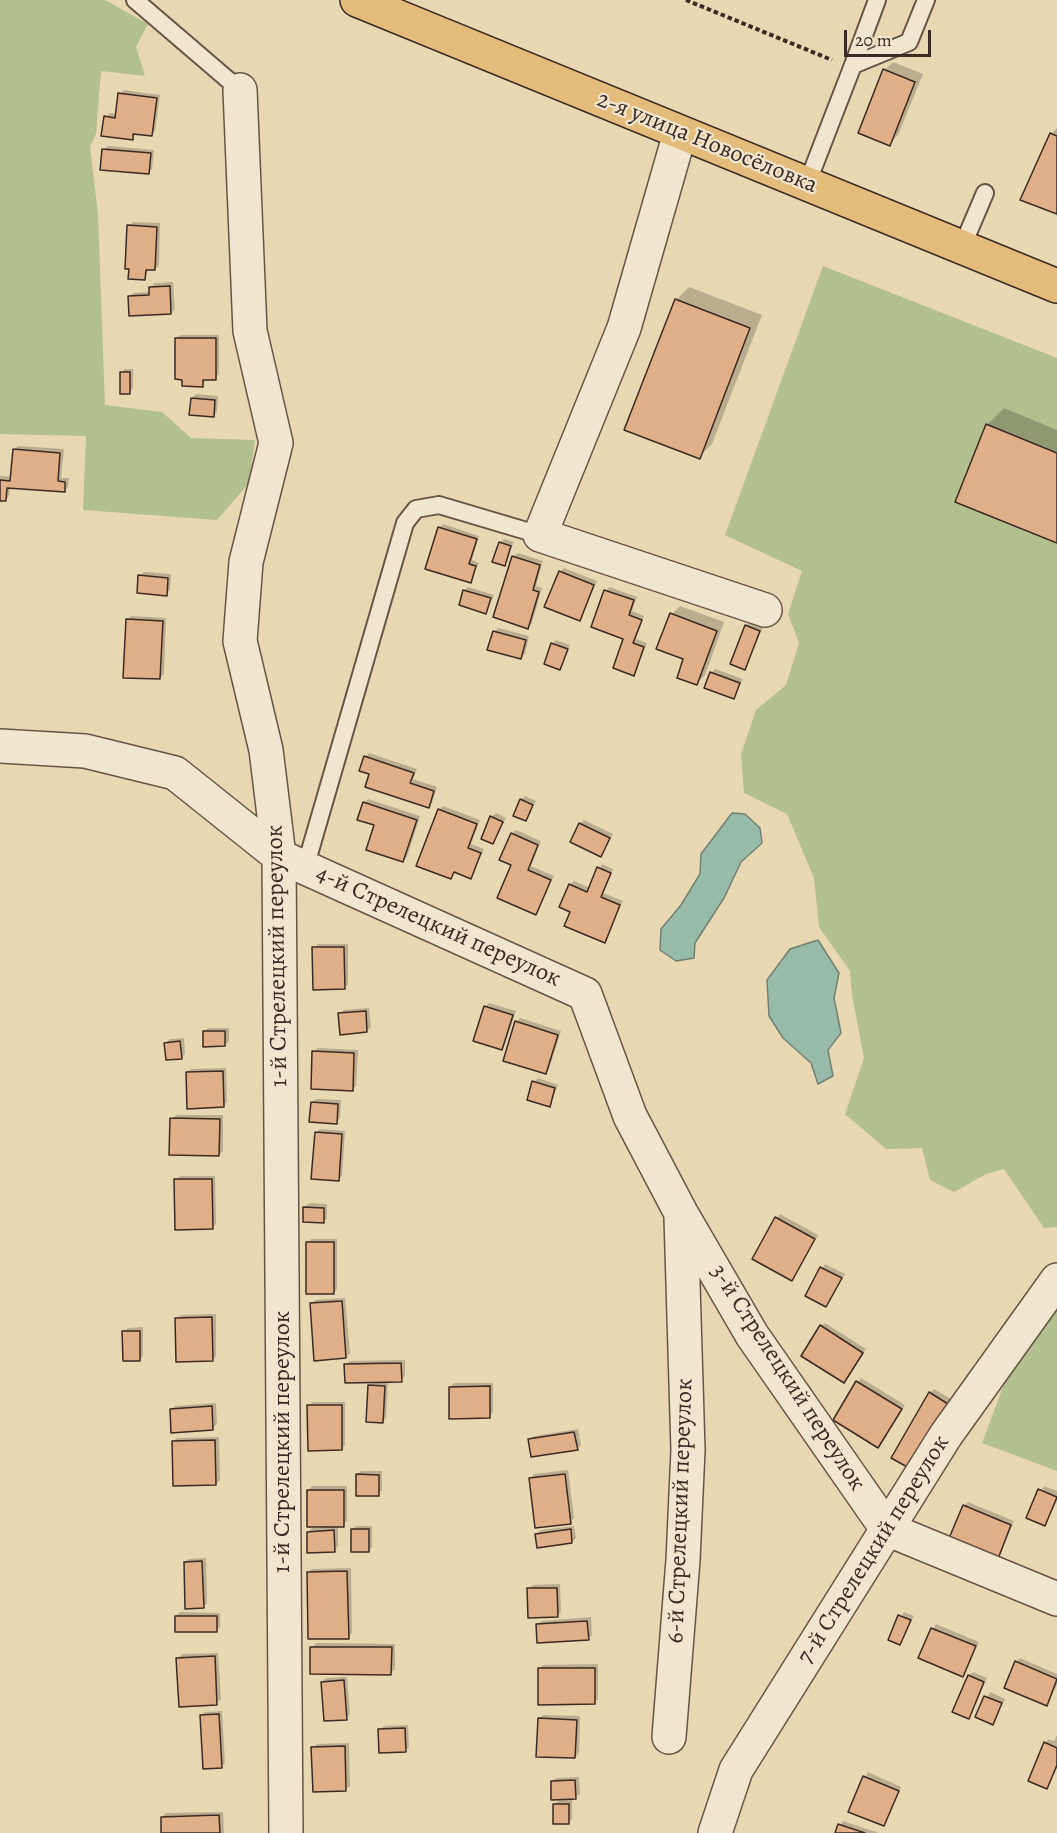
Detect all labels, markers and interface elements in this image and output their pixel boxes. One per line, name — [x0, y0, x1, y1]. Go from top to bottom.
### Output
scale bar — [847, 18, 934, 56]
text: 20 m — [855, 28, 892, 52]
street label: 2-я улица Новосёловка — [593, 86, 821, 200]
street label: 1-й Стрелецкий переулок — [261, 825, 295, 1087]
street label: 4-й Стрелецкий переулок — [311, 860, 565, 994]
street label: 3-й Стрелецкий переулок — [703, 1259, 871, 1497]
street label: 1-й Стрелецкий переулок — [269, 1311, 297, 1573]
street label: 6-й Стрелецкий переулок — [662, 1378, 700, 1644]
street label: 7-й Стрелецкий переулок — [792, 1430, 956, 1670]

